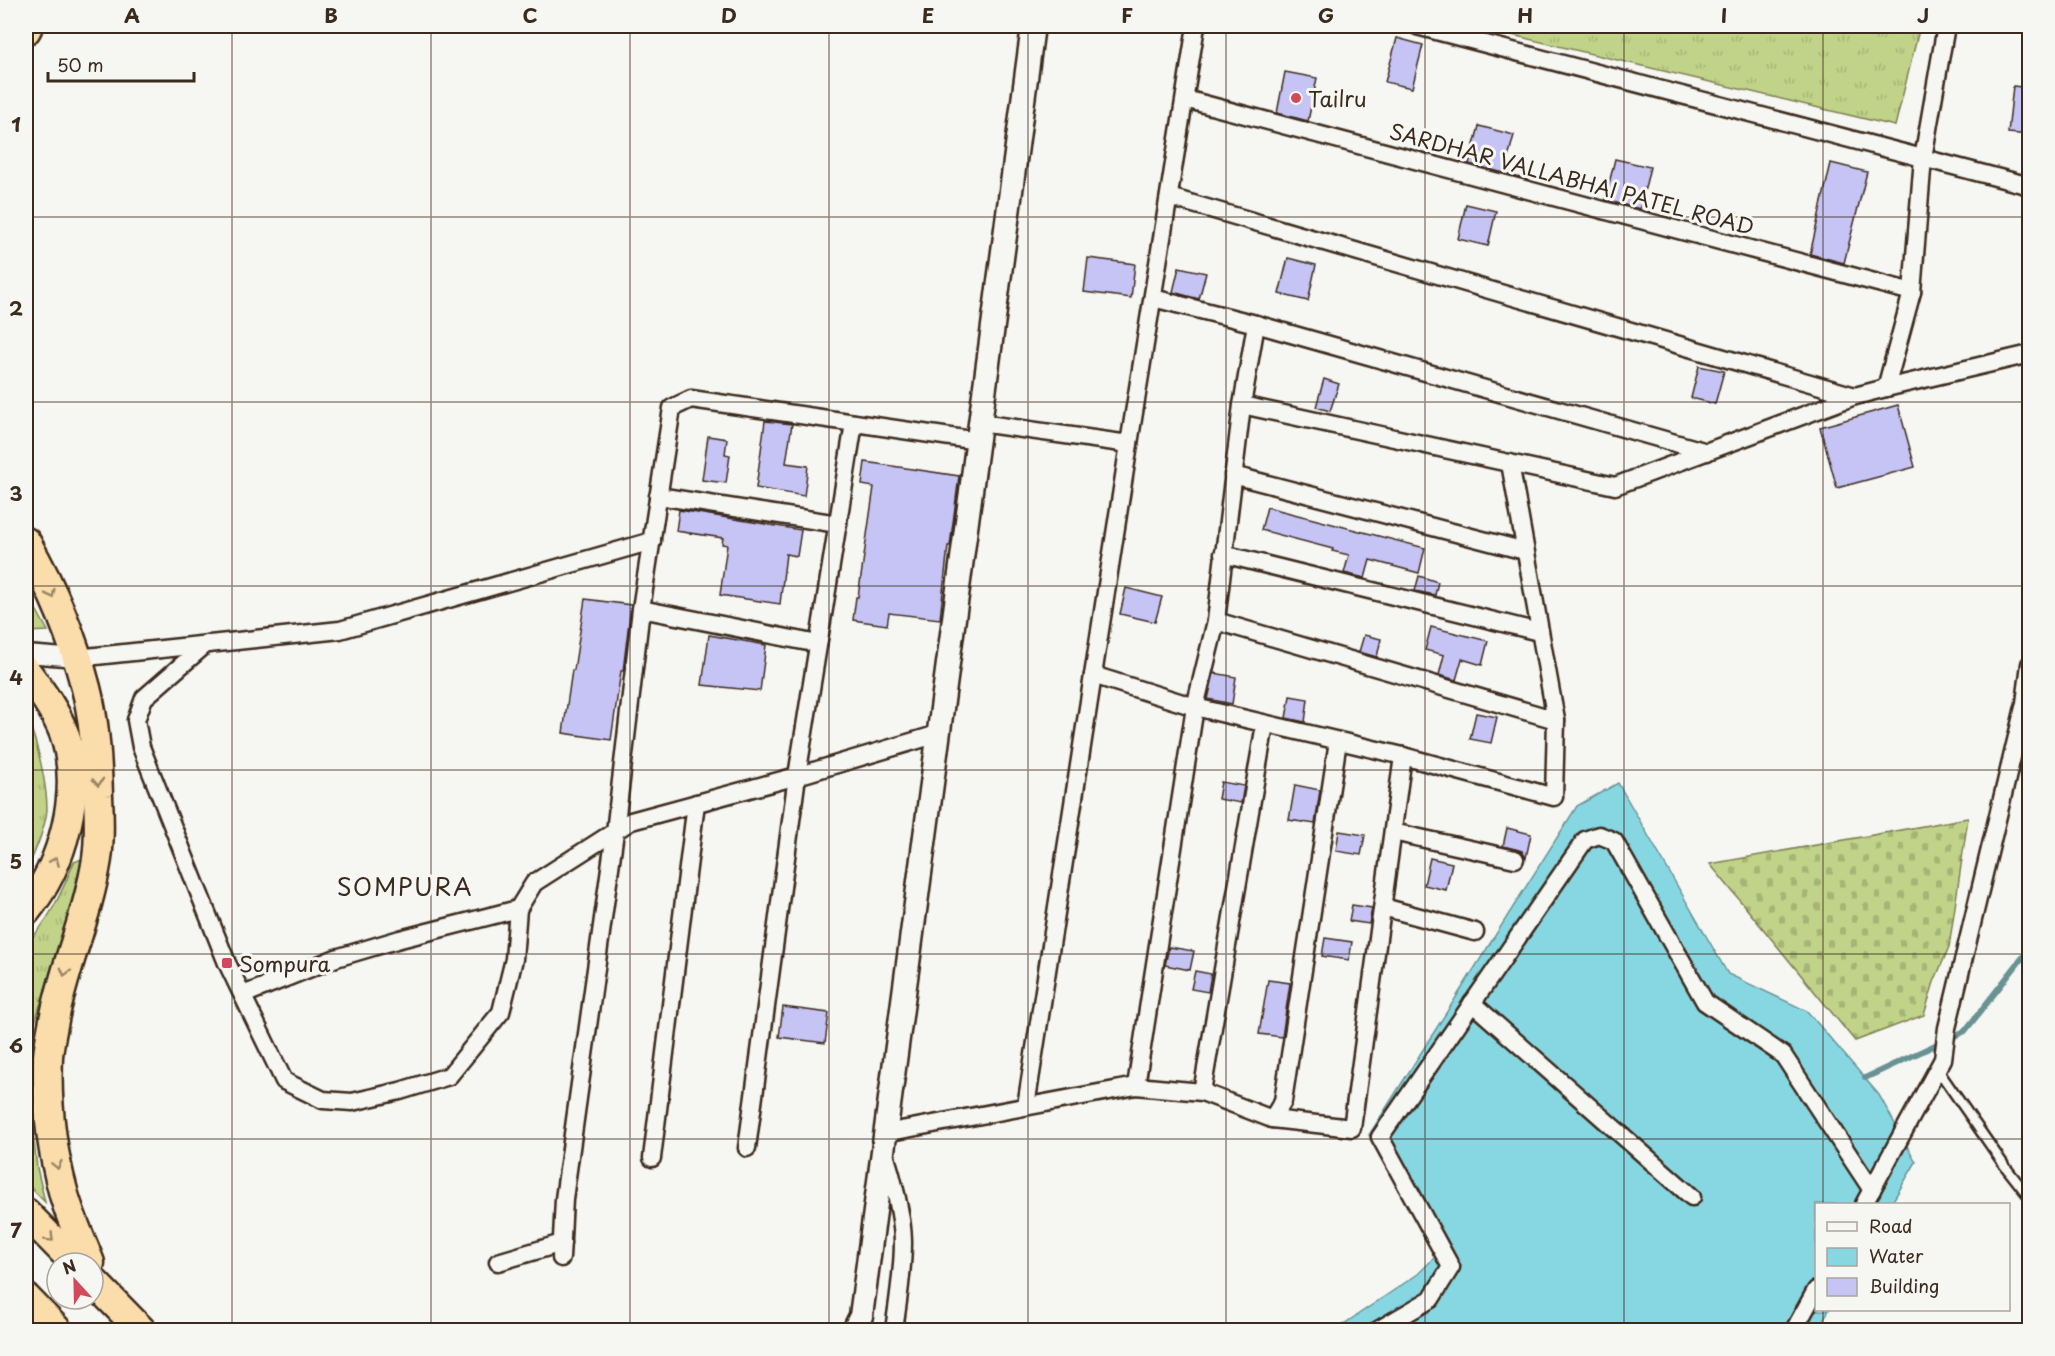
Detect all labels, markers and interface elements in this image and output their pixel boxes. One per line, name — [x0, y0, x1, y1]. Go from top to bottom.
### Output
text: A — [124, 0, 140, 30]
text: B — [324, 0, 338, 30]
text: C — [522, 0, 538, 30]
text: D — [721, 0, 737, 30]
text: E — [922, 0, 934, 30]
text: F — [1121, 0, 1133, 30]
text: G — [1318, 0, 1334, 30]
text: H — [1517, 0, 1533, 30]
text: I — [1721, 0, 1727, 30]
text: J — [1917, 0, 1929, 30]
scale bar — [48, 45, 194, 83]
text: 50 m — [57, 51, 104, 78]
place label: Tailru — [1308, 82, 1367, 114]
marker: Tailru — [1289, 91, 1303, 105]
text: 1 — [11, 109, 21, 139]
street label: SARDHAR VALLABHAI PATEL ROAD — [1386, 114, 1758, 242]
text: 2 — [9, 293, 23, 323]
text: 3 — [9, 478, 23, 508]
one-way arrow — [44, 588, 56, 599]
text: 4 — [9, 662, 23, 692]
one-way arrow — [91, 777, 104, 786]
text: 5 — [10, 846, 22, 876]
one-way arrow — [48, 856, 60, 867]
district label: SOMPURA — [337, 868, 473, 904]
place label: Sompura — [239, 947, 331, 979]
marker: Sompura — [220, 956, 234, 970]
one-way arrow — [60, 966, 72, 977]
text: 6 — [9, 1030, 23, 1060]
one-way arrow — [50, 1160, 63, 1170]
legend — [1815, 1203, 2010, 1311]
text: Road — [1869, 1212, 1913, 1239]
text: 7 — [10, 1215, 22, 1245]
one-way arrow — [43, 1230, 54, 1241]
text: Water — [1869, 1242, 1924, 1269]
north arrow — [45, 1251, 105, 1311]
text: N — [59, 1253, 79, 1280]
text: Building — [1869, 1272, 1939, 1299]

